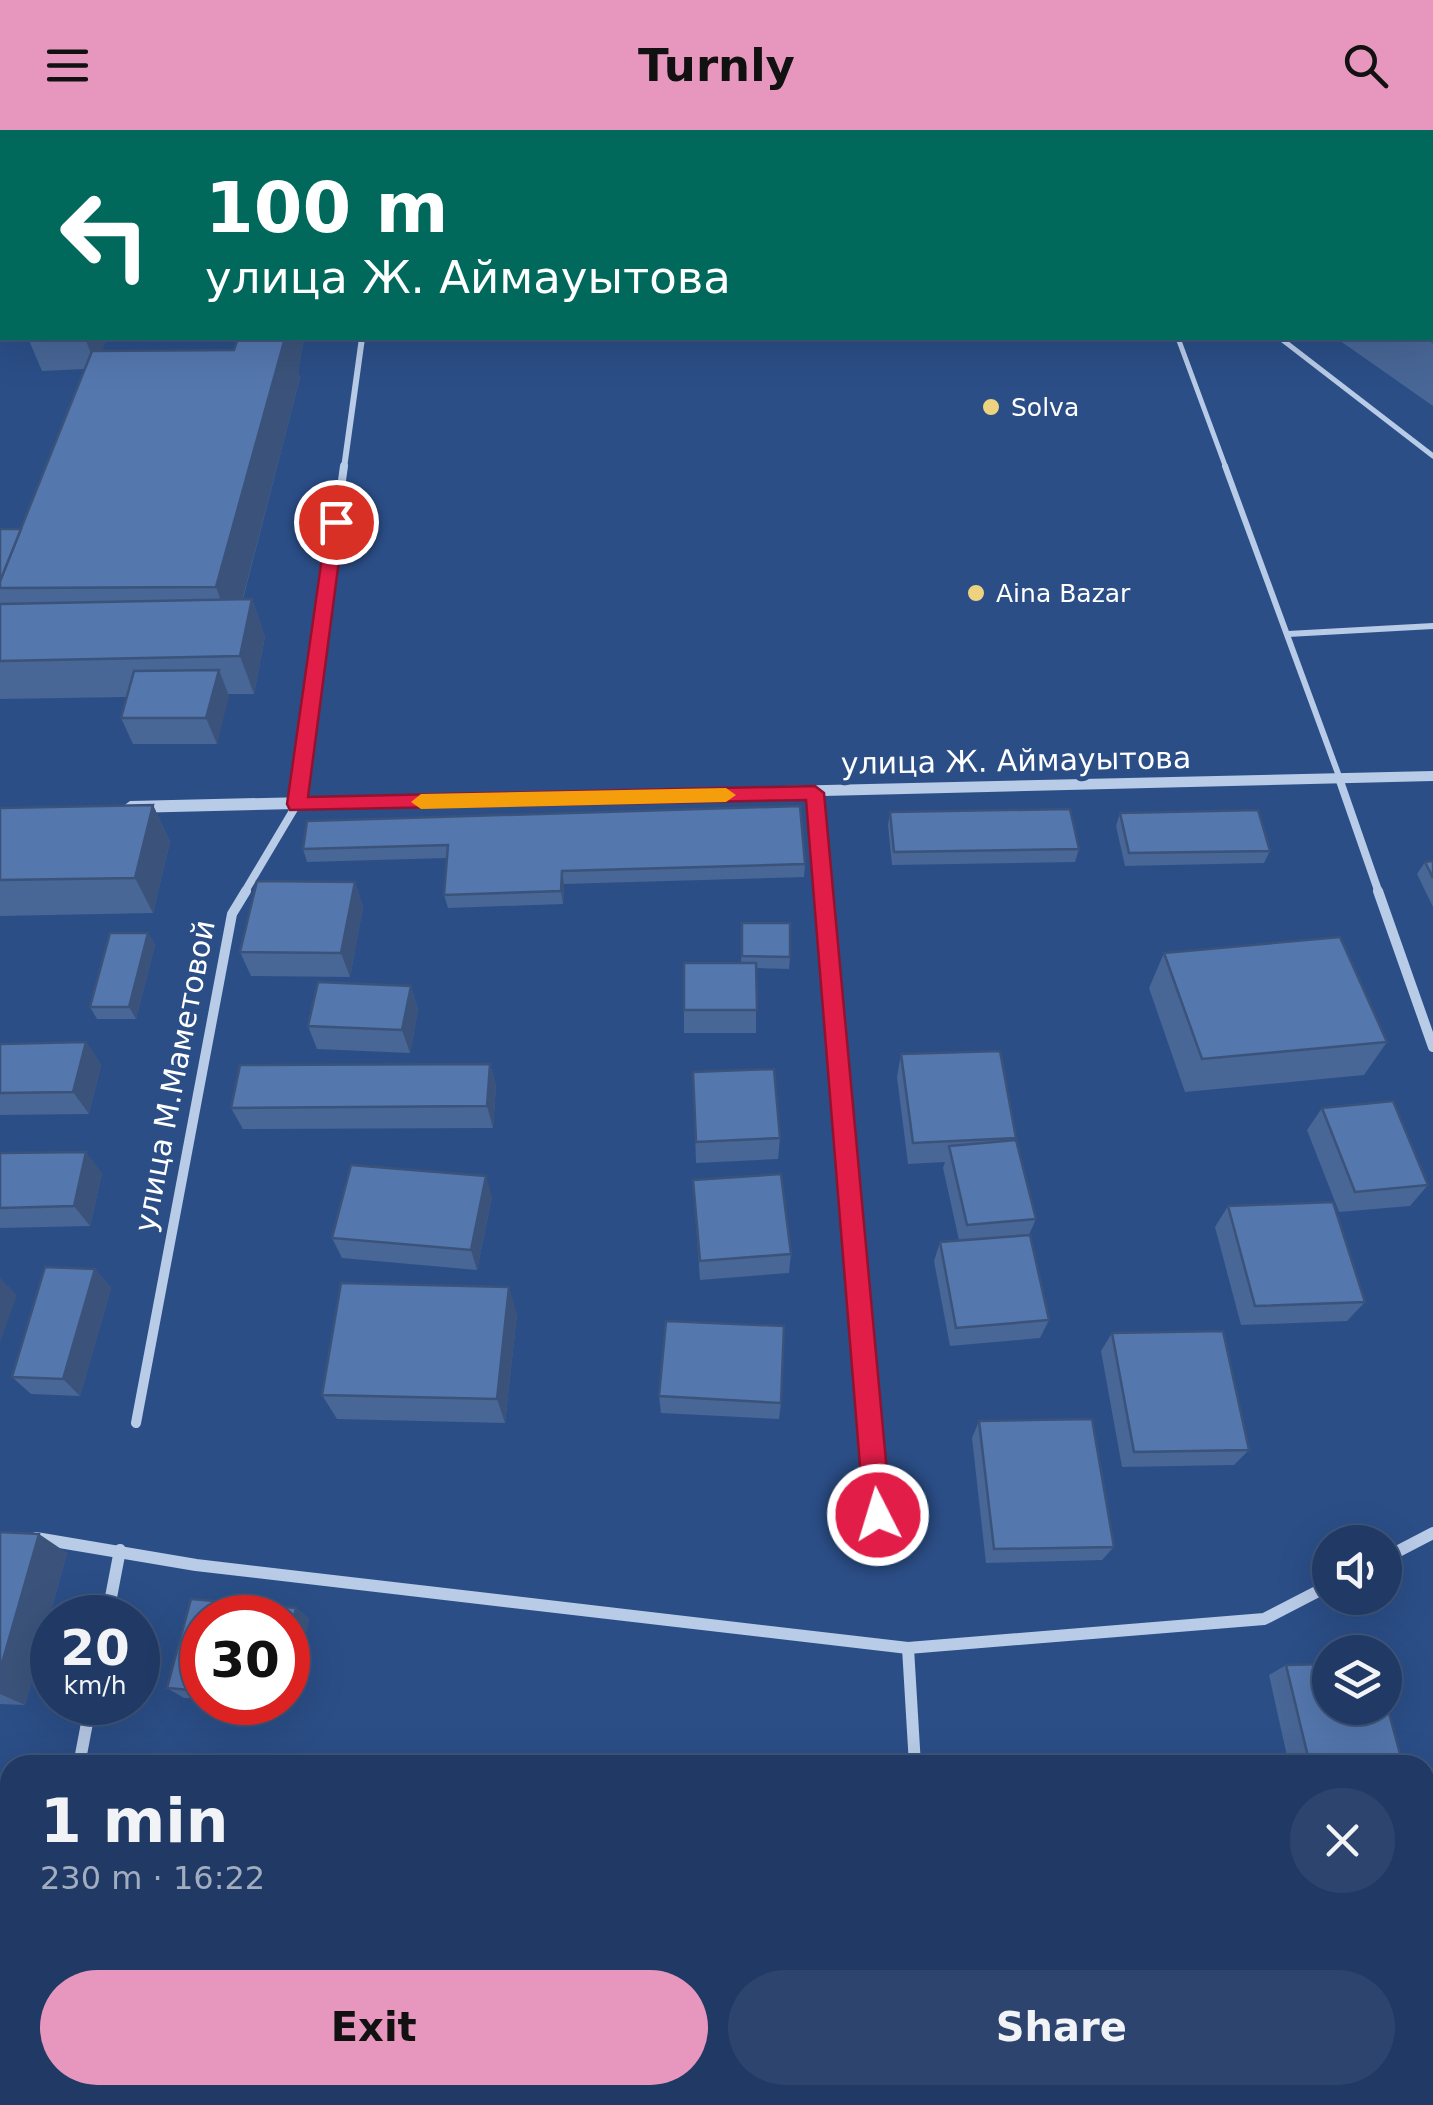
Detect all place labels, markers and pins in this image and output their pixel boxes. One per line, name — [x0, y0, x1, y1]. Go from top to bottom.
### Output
place label: Solva — [1011, 393, 1079, 422]
marker: Solva — [980, 396, 1002, 418]
pin — [294, 480, 379, 565]
place label: Aina Bazar — [996, 579, 1131, 608]
marker: Aina Bazar — [965, 582, 987, 604]

